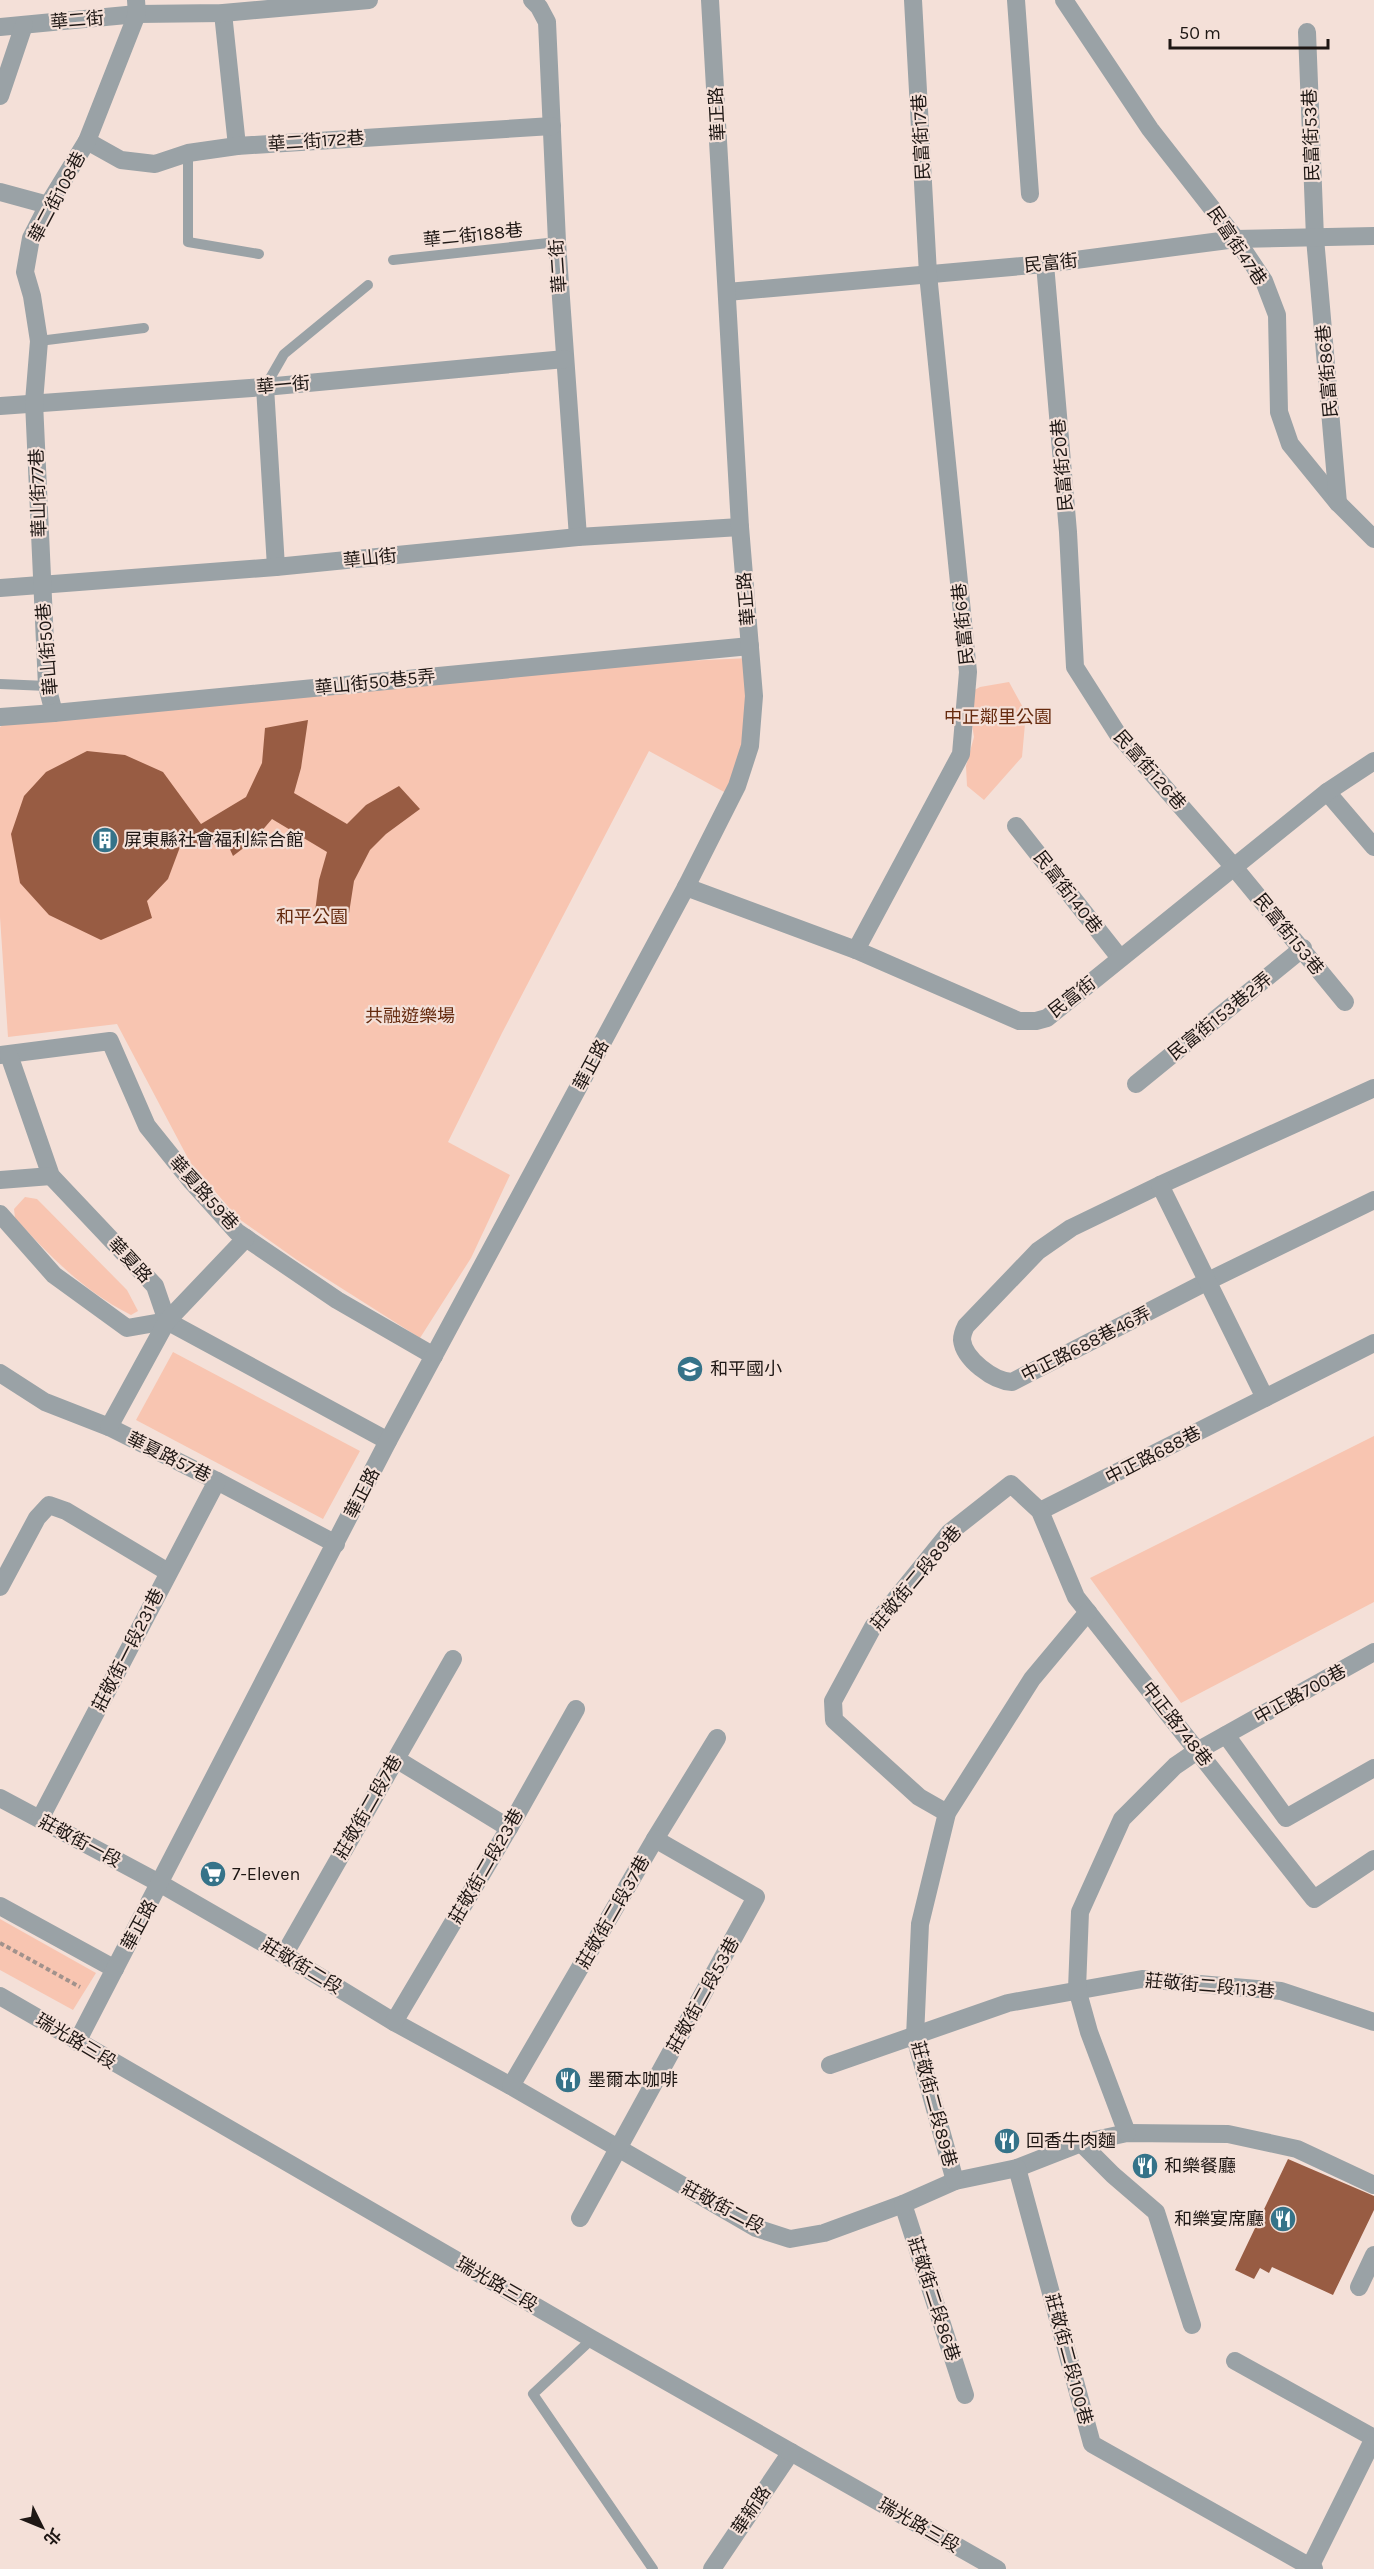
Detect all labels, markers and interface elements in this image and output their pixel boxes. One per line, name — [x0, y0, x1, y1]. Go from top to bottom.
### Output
street label: 華二街 — [49, 7, 105, 33]
scale bar — [1170, 12, 1328, 50]
text: 50 m — [1179, 22, 1221, 44]
street label: 華正路 — [705, 86, 729, 142]
street label: 民富街53巷 — [1298, 88, 1324, 182]
street label: 民富街17巷 — [908, 93, 934, 181]
street label: 華二街172巷 — [267, 127, 365, 155]
street label: 華二街108巷 — [24, 148, 90, 246]
street label: 民富街47巷 — [1203, 202, 1271, 290]
street label: 華二街188巷 — [422, 219, 524, 251]
street label: 華二街 — [545, 238, 571, 294]
street label: 民富街 — [1023, 249, 1079, 277]
street label: 民富街86巷 — [1312, 324, 1342, 418]
street label: 華一街 — [255, 372, 311, 398]
street label: 民富街20巷 — [1047, 418, 1077, 512]
street label: 華山街77巷 — [25, 448, 51, 538]
street label: 華山街 — [342, 544, 398, 572]
street label: 華正路 — [733, 571, 759, 627]
street label: 民富街6巷 — [948, 582, 978, 666]
street label: 華山街50巷 — [32, 602, 62, 696]
street label: 華山街50巷5弄 — [314, 665, 436, 699]
park label: 中正鄰里公園 — [944, 706, 1052, 728]
street label: 民富街126巷 — [1109, 726, 1191, 814]
building icon: 屏東縣社會福利綜合館 — [90, 825, 120, 855]
place label: 屏東縣社會福利綜合館 — [124, 829, 304, 851]
street label: 民富街140巷 — [1029, 846, 1107, 938]
street label: 民富街153巷 — [1249, 889, 1329, 979]
park label: 和平公園 — [276, 906, 348, 928]
street label: 民富街153巷2弄 — [1164, 967, 1276, 1065]
street label: 民富街 — [1044, 972, 1100, 1022]
park label: 共融遊樂場 — [365, 1005, 455, 1027]
street label: 華正路 — [569, 1036, 613, 1094]
street label: 華夏路59巷 — [165, 1151, 243, 1235]
street label: 華夏路 — [104, 1233, 156, 1287]
street label: 中正路688巷46弄 — [1017, 1302, 1155, 1386]
school or university icon: 和平國小 — [675, 1354, 705, 1384]
place label: 和平國小 — [710, 1358, 782, 1380]
street label: 中正路688巷 — [1101, 1421, 1205, 1489]
street label: 華夏路57巷 — [123, 1427, 215, 1487]
street label: 華正路 — [340, 1464, 384, 1522]
street label: 莊敬街二段89巷 — [866, 1521, 966, 1635]
street label: 莊敬街一段231巷 — [88, 1585, 168, 1715]
street label: 中正路700巷 — [1250, 1660, 1350, 1728]
street label: 中正路748巷 — [1137, 1677, 1217, 1771]
street label: 莊敬街二段7巷 — [329, 1751, 407, 1863]
street label: 莊敬街二段23巷 — [444, 1805, 528, 1927]
street label: 莊敬街一段 — [35, 1810, 125, 1872]
street label: 莊敬街二段37巷 — [572, 1851, 654, 1973]
supermarket icon: 7-Eleven — [198, 1859, 228, 1889]
place label: 7-Eleven — [232, 1863, 300, 1885]
street label: 華正路 — [117, 1896, 161, 1954]
street label: 莊敬街二段 — [258, 1933, 346, 1999]
street label: 莊敬街二段53巷 — [662, 1933, 744, 2057]
street label: 莊敬街二段113巷 — [1144, 1969, 1276, 2003]
street label: 瑞光路三段 — [32, 2008, 120, 2074]
street label: 莊敬街二段89巷 — [907, 2039, 961, 2169]
restaurant icon: 墨爾本咖啡 — [553, 2065, 583, 2095]
place label: 墨爾本咖啡 — [588, 2069, 678, 2091]
restaurant icon: 回香牛肉麵 — [992, 2126, 1022, 2156]
place label: 回香牛肉麵 — [1026, 2130, 1116, 2152]
restaurant icon: 和樂餐廳 — [1130, 2151, 1160, 2181]
place label: 和樂餐廳 — [1164, 2155, 1236, 2177]
street label: 莊敬街二段 — [678, 2176, 768, 2238]
restaurant icon: 和樂宴席廳 — [1268, 2204, 1298, 2234]
place label: 和樂宴席廳 — [1174, 2208, 1264, 2230]
street label: 莊敬街二段86巷 — [904, 2234, 964, 2364]
street label: 瑞光路三段 — [453, 2252, 541, 2316]
street label: 莊敬街二段100巷 — [1041, 2291, 1097, 2427]
street label: 華新路 — [727, 2481, 775, 2539]
street label: 瑞光路三段 — [875, 2493, 963, 2557]
north arrow — [12, 2497, 72, 2557]
text: 北 — [40, 2525, 65, 2549]

